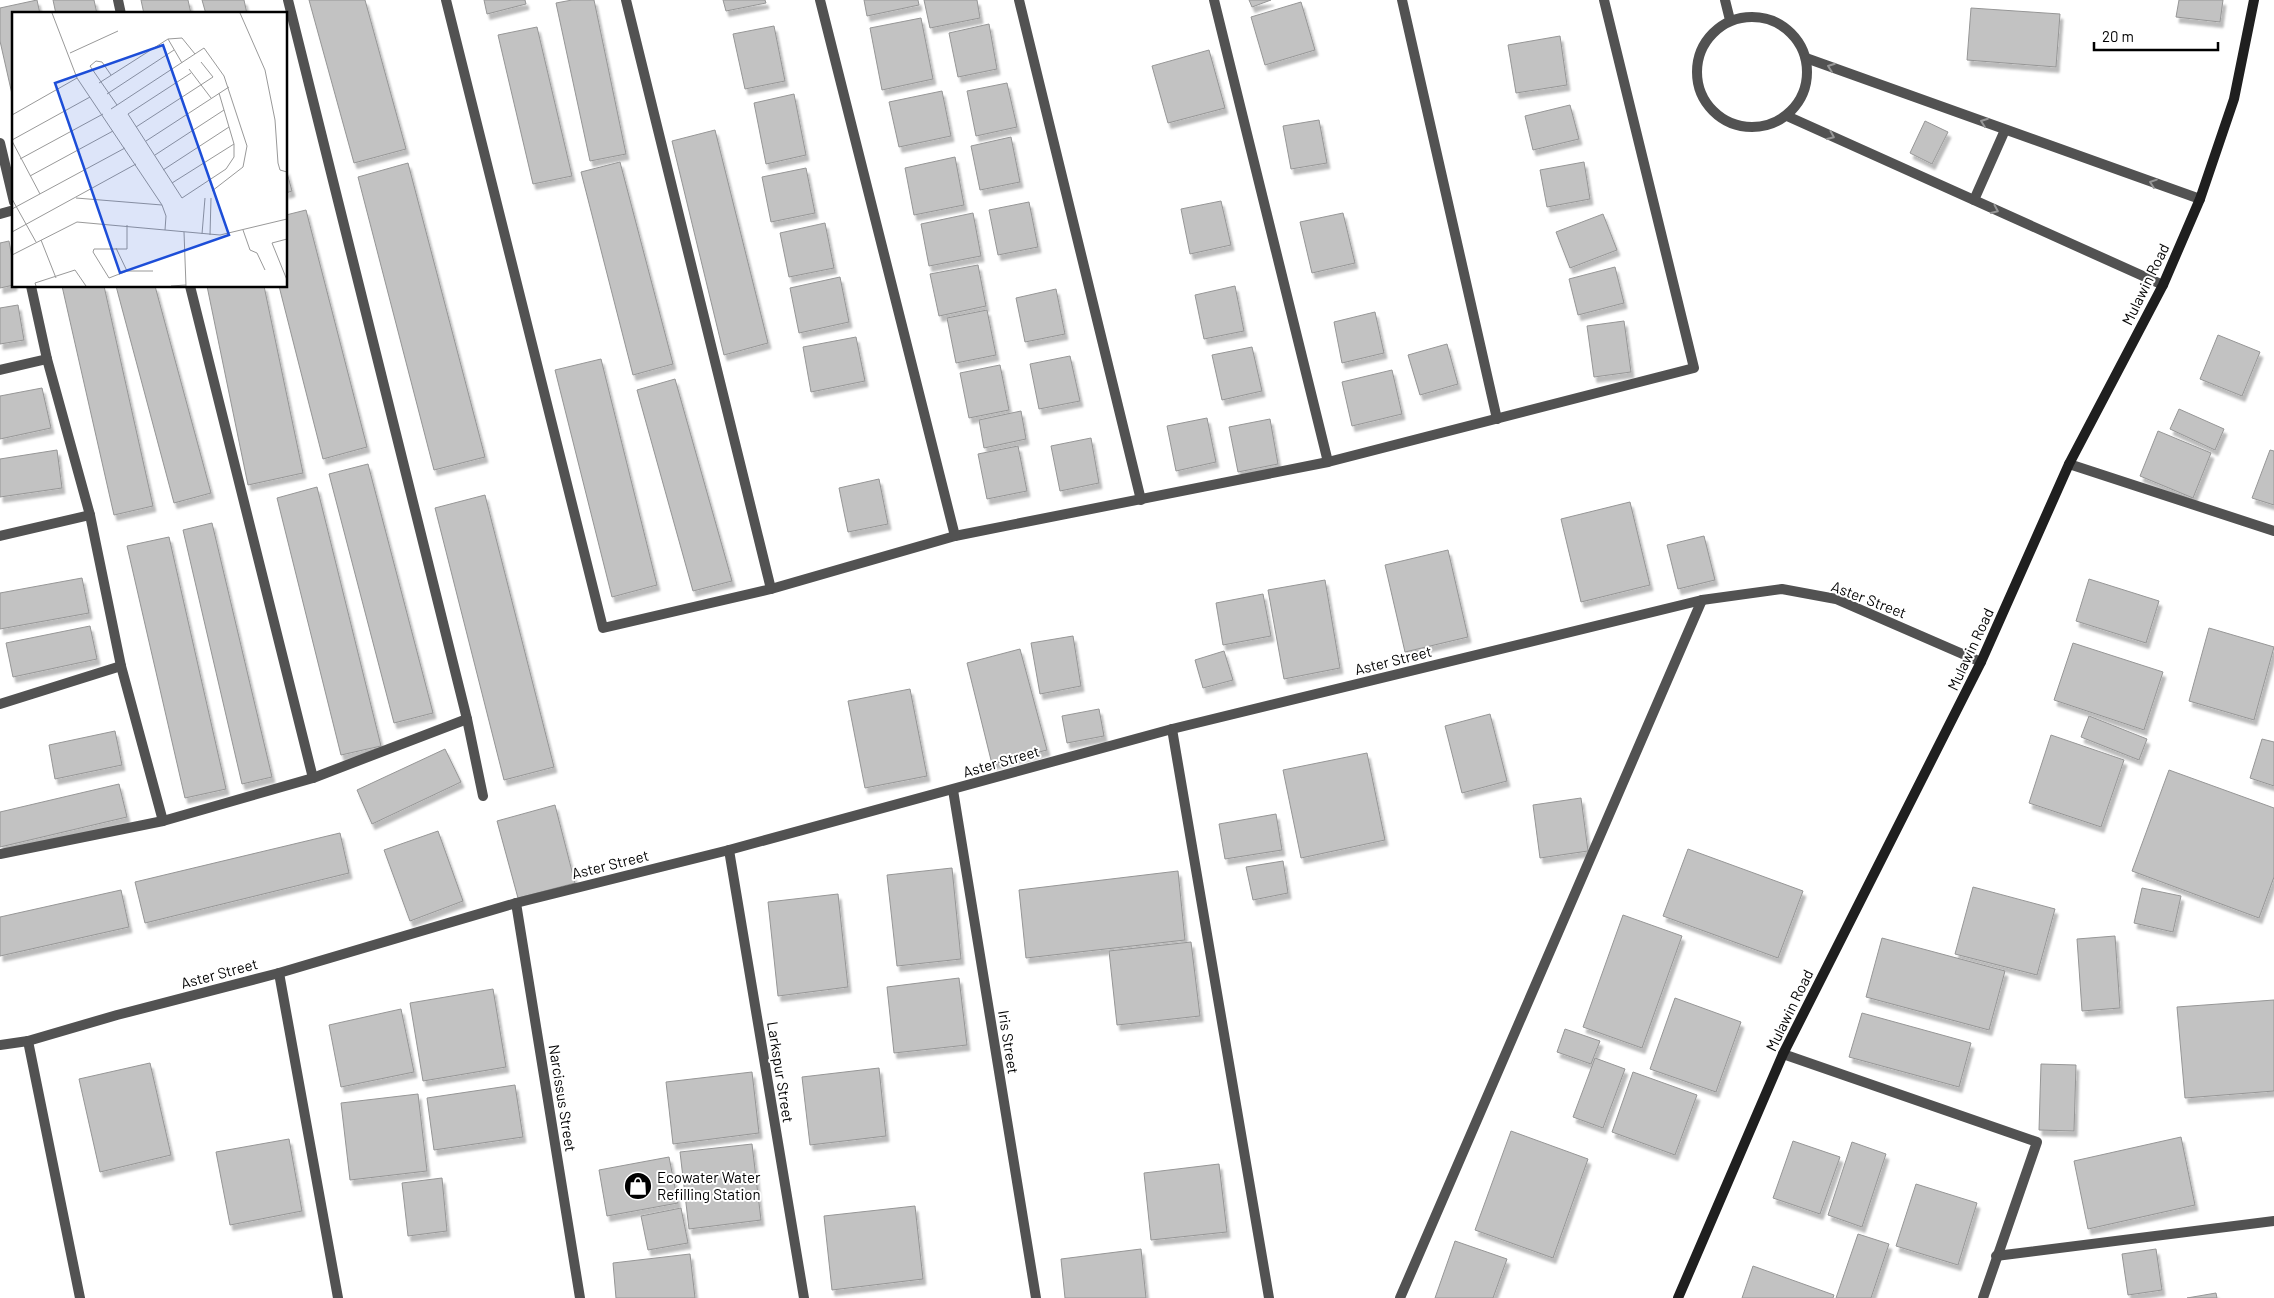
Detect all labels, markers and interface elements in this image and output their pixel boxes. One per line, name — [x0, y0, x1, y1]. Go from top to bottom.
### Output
inset map — [12, 12, 288, 288]
scale bar — [2094, 20, 2218, 52]
text: 20 m — [2102, 27, 2134, 45]
one-way arrow — [1827, 63, 1836, 73]
one-way arrow — [1980, 118, 1989, 128]
one-way arrow — [1826, 129, 1835, 140]
one-way arrow — [2150, 179, 2158, 189]
one-way arrow — [1990, 203, 1999, 214]
street label: Mulawin Road — [2117, 240, 2173, 328]
street label: Aster Street — [1829, 576, 1909, 622]
street label: Mulawin Road — [1943, 605, 1997, 693]
street label: Aster Street — [1353, 642, 1433, 678]
street label: Aster Street — [961, 741, 1041, 781]
street label: Aster Street — [570, 846, 650, 882]
street label: Aster Street — [179, 954, 259, 992]
street label: Mulawin Road — [1761, 966, 1817, 1054]
street label: Iris Street — [995, 1009, 1023, 1075]
street label: Larkspur Street — [764, 1020, 798, 1124]
street label: Narcissus Street — [546, 1043, 580, 1153]
place label: Ecowater Water Refilling Station — [657, 1168, 761, 1203]
shop icon: Ecowater Water Refilling Station — [623, 1171, 653, 1201]

